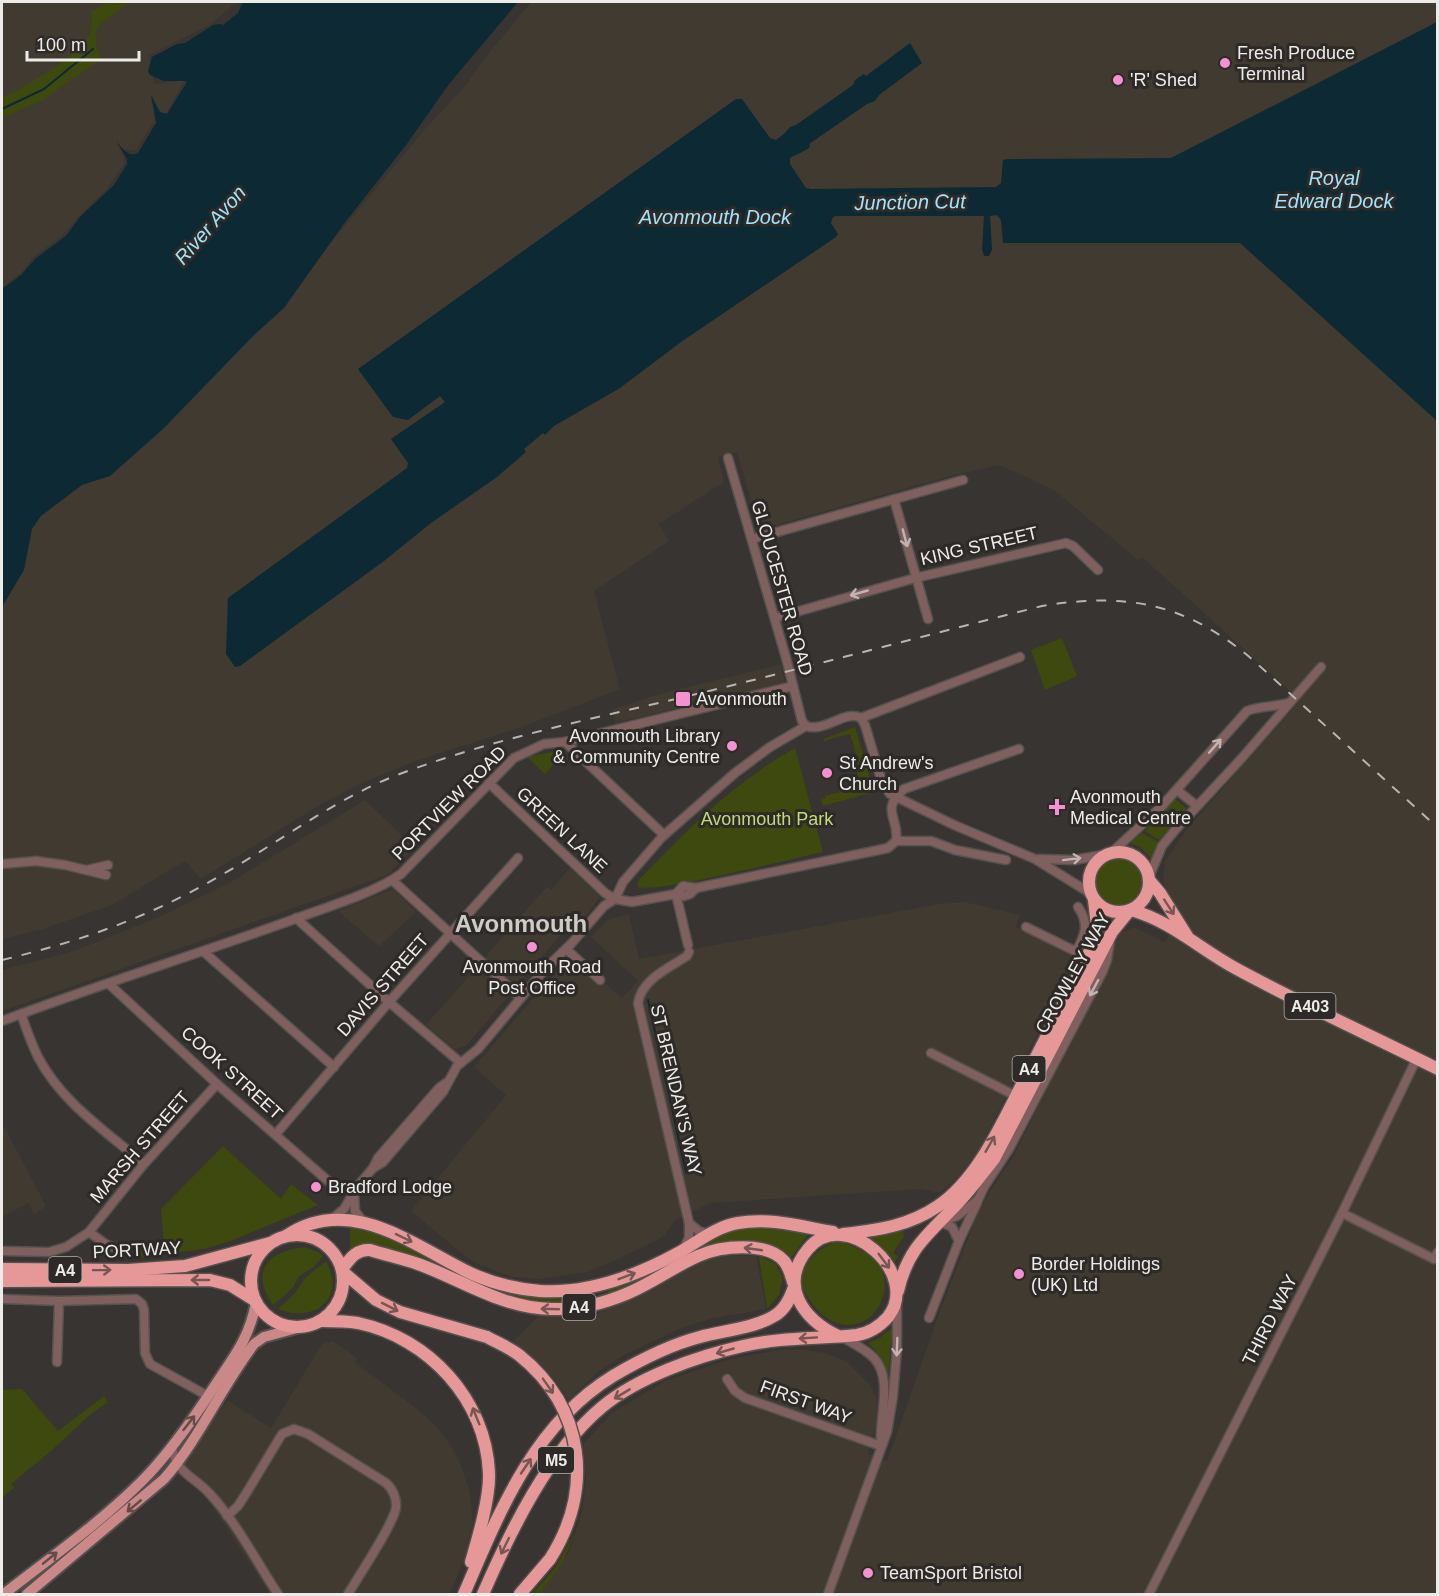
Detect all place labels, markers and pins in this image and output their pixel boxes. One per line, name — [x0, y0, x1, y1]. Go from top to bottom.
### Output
place label: Fresh Produce Terminal — [1237, 43, 1355, 84]
marker: Fresh Produce Terminal — [1218, 56, 1232, 70]
place label: 'R' Shed — [1130, 70, 1197, 90]
marker: 'R' Shed — [1111, 73, 1125, 87]
place label: Avonmouth — [696, 689, 787, 709]
marker: Avonmouth — [674, 690, 692, 708]
place label: Avonmouth Library & Community Centre — [553, 726, 720, 767]
marker: Avonmouth Library & Community Centre — [725, 739, 739, 753]
place label: St Andrew's Church — [839, 753, 933, 794]
marker: St Andrew's Church — [820, 766, 834, 780]
place label: Avonmouth Medical Centre — [1070, 787, 1191, 828]
marker: Avonmouth Medical Centre — [1048, 798, 1066, 816]
marker: Avonmouth Road Post Office — [525, 940, 539, 954]
place label: Avonmouth Road Post Office — [463, 957, 601, 998]
place label: Bradford Lodge — [328, 1177, 452, 1197]
marker: Bradford Lodge — [309, 1180, 323, 1194]
place label: Border Holdings (UK) Ltd — [1031, 1254, 1160, 1295]
marker: Border Holdings (UK) Ltd — [1012, 1267, 1026, 1281]
place label: TeamSport Bristol — [880, 1563, 1022, 1583]
marker: TeamSport Bristol — [861, 1566, 875, 1580]

